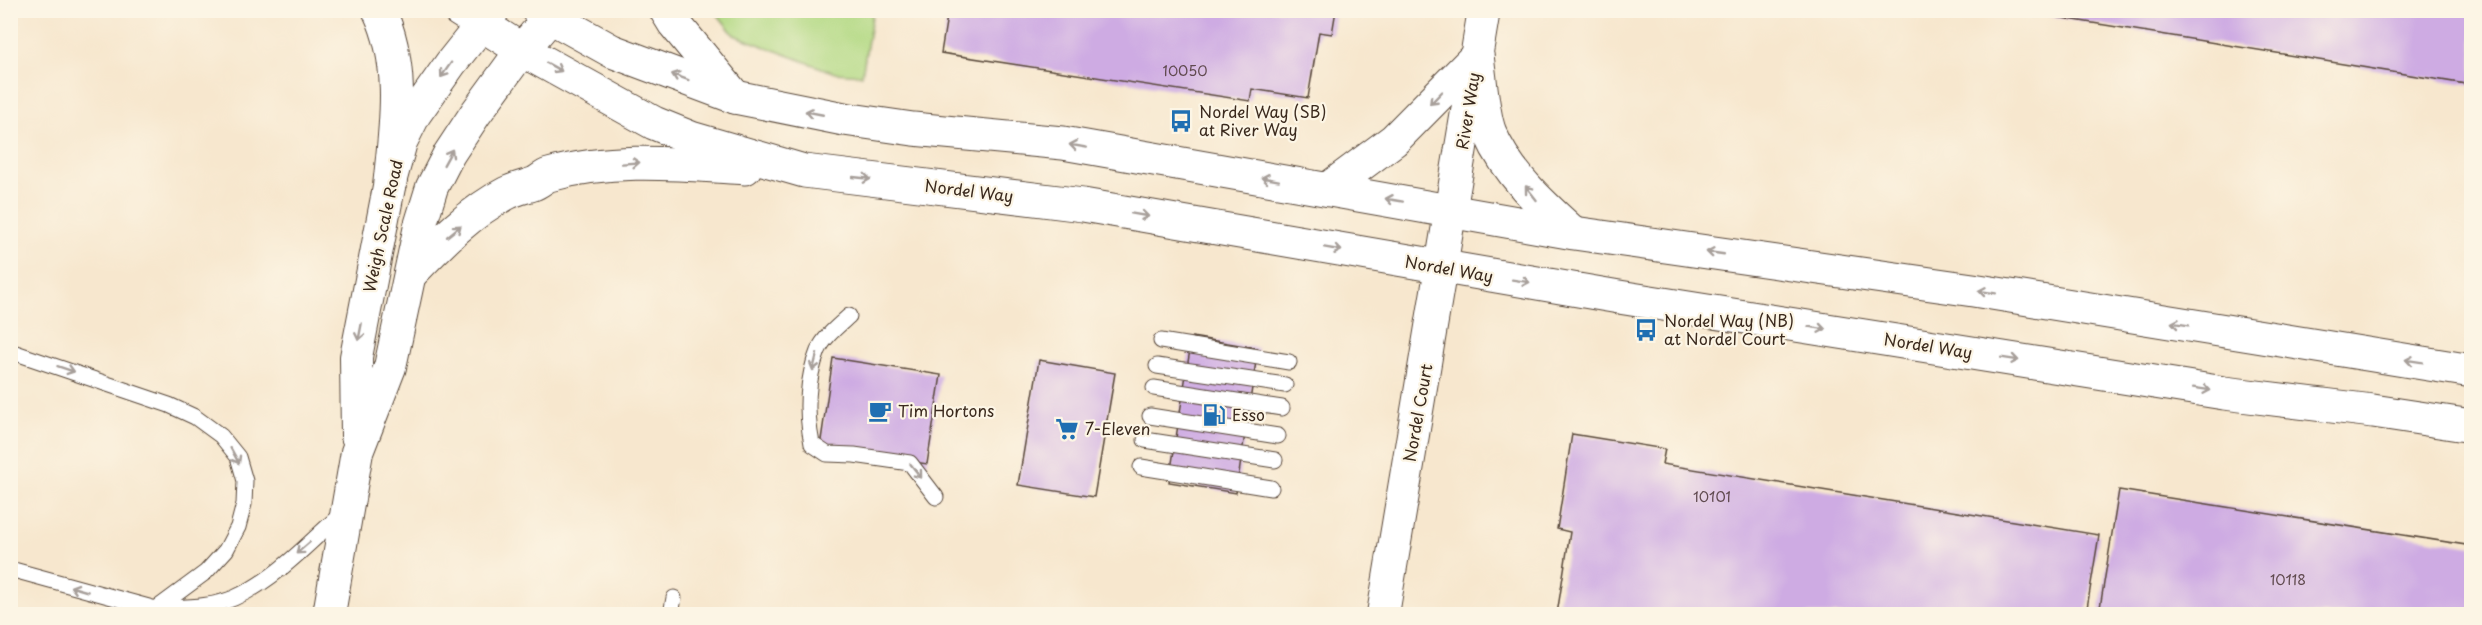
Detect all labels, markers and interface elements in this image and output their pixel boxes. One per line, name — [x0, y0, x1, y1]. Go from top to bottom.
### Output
house number: 10050 — [1163, 60, 1207, 81]
one-way arrow — [545, 61, 562, 73]
one-way arrow — [440, 62, 452, 78]
street label: River Way — [1449, 70, 1485, 151]
one-way arrow — [672, 71, 690, 82]
one-way arrow — [1429, 91, 1444, 106]
place label: Nordel Way (SB) at River Way — [1199, 99, 1326, 141]
one-way arrow — [804, 107, 824, 118]
bus stop icon: Nordel Way (SB) at River Way — [1168, 108, 1194, 134]
one-way arrow — [1069, 140, 1088, 151]
one-way arrow — [442, 149, 454, 166]
street label: Weigh Scale Road — [356, 157, 408, 294]
one-way arrow — [621, 158, 641, 169]
one-way arrow — [852, 173, 872, 184]
street label: Nordel Way — [923, 173, 1015, 207]
one-way arrow — [1261, 173, 1280, 184]
one-way arrow — [1525, 185, 1538, 201]
one-way arrow — [1385, 195, 1405, 206]
one-way arrow — [1130, 210, 1150, 221]
one-way arrow — [445, 224, 461, 237]
one-way arrow — [1322, 243, 1342, 254]
street label: Nordel Way — [1403, 248, 1495, 288]
one-way arrow — [1706, 248, 1726, 259]
one-way arrow — [1511, 275, 1530, 286]
one-way arrow — [1978, 287, 1998, 298]
place label: Nordel Way (NB) at Nordel Court — [1664, 308, 1794, 350]
bus stop icon: Nordel Way (NB) at Nordel Court — [1633, 317, 1659, 343]
one-way arrow — [2170, 318, 2190, 329]
one-way arrow — [354, 321, 365, 341]
one-way arrow — [1807, 323, 1827, 334]
street label: Nordel Way — [1882, 326, 1974, 364]
one-way arrow — [809, 353, 821, 372]
one-way arrow — [1999, 353, 2019, 364]
one-way arrow — [2404, 356, 2424, 367]
street label: Nordel Court — [1397, 361, 1438, 464]
one-way arrow — [56, 364, 75, 375]
one-way arrow — [2192, 384, 2212, 395]
cafe icon: Tim Hortons — [867, 398, 893, 424]
place label: Tim Hortons — [898, 398, 994, 422]
fuel station icon: Esso — [1201, 402, 1227, 428]
place label: Esso — [1232, 402, 1265, 426]
supermarket icon: 7-Eleven — [1054, 416, 1080, 442]
place label: 7-Eleven — [1085, 416, 1150, 440]
one-way arrow — [229, 448, 241, 465]
one-way arrow — [910, 463, 923, 479]
house number: 10101 — [1693, 486, 1731, 507]
one-way arrow — [295, 541, 310, 555]
house number: 10118 — [2270, 569, 2306, 590]
one-way arrow — [70, 583, 89, 594]

